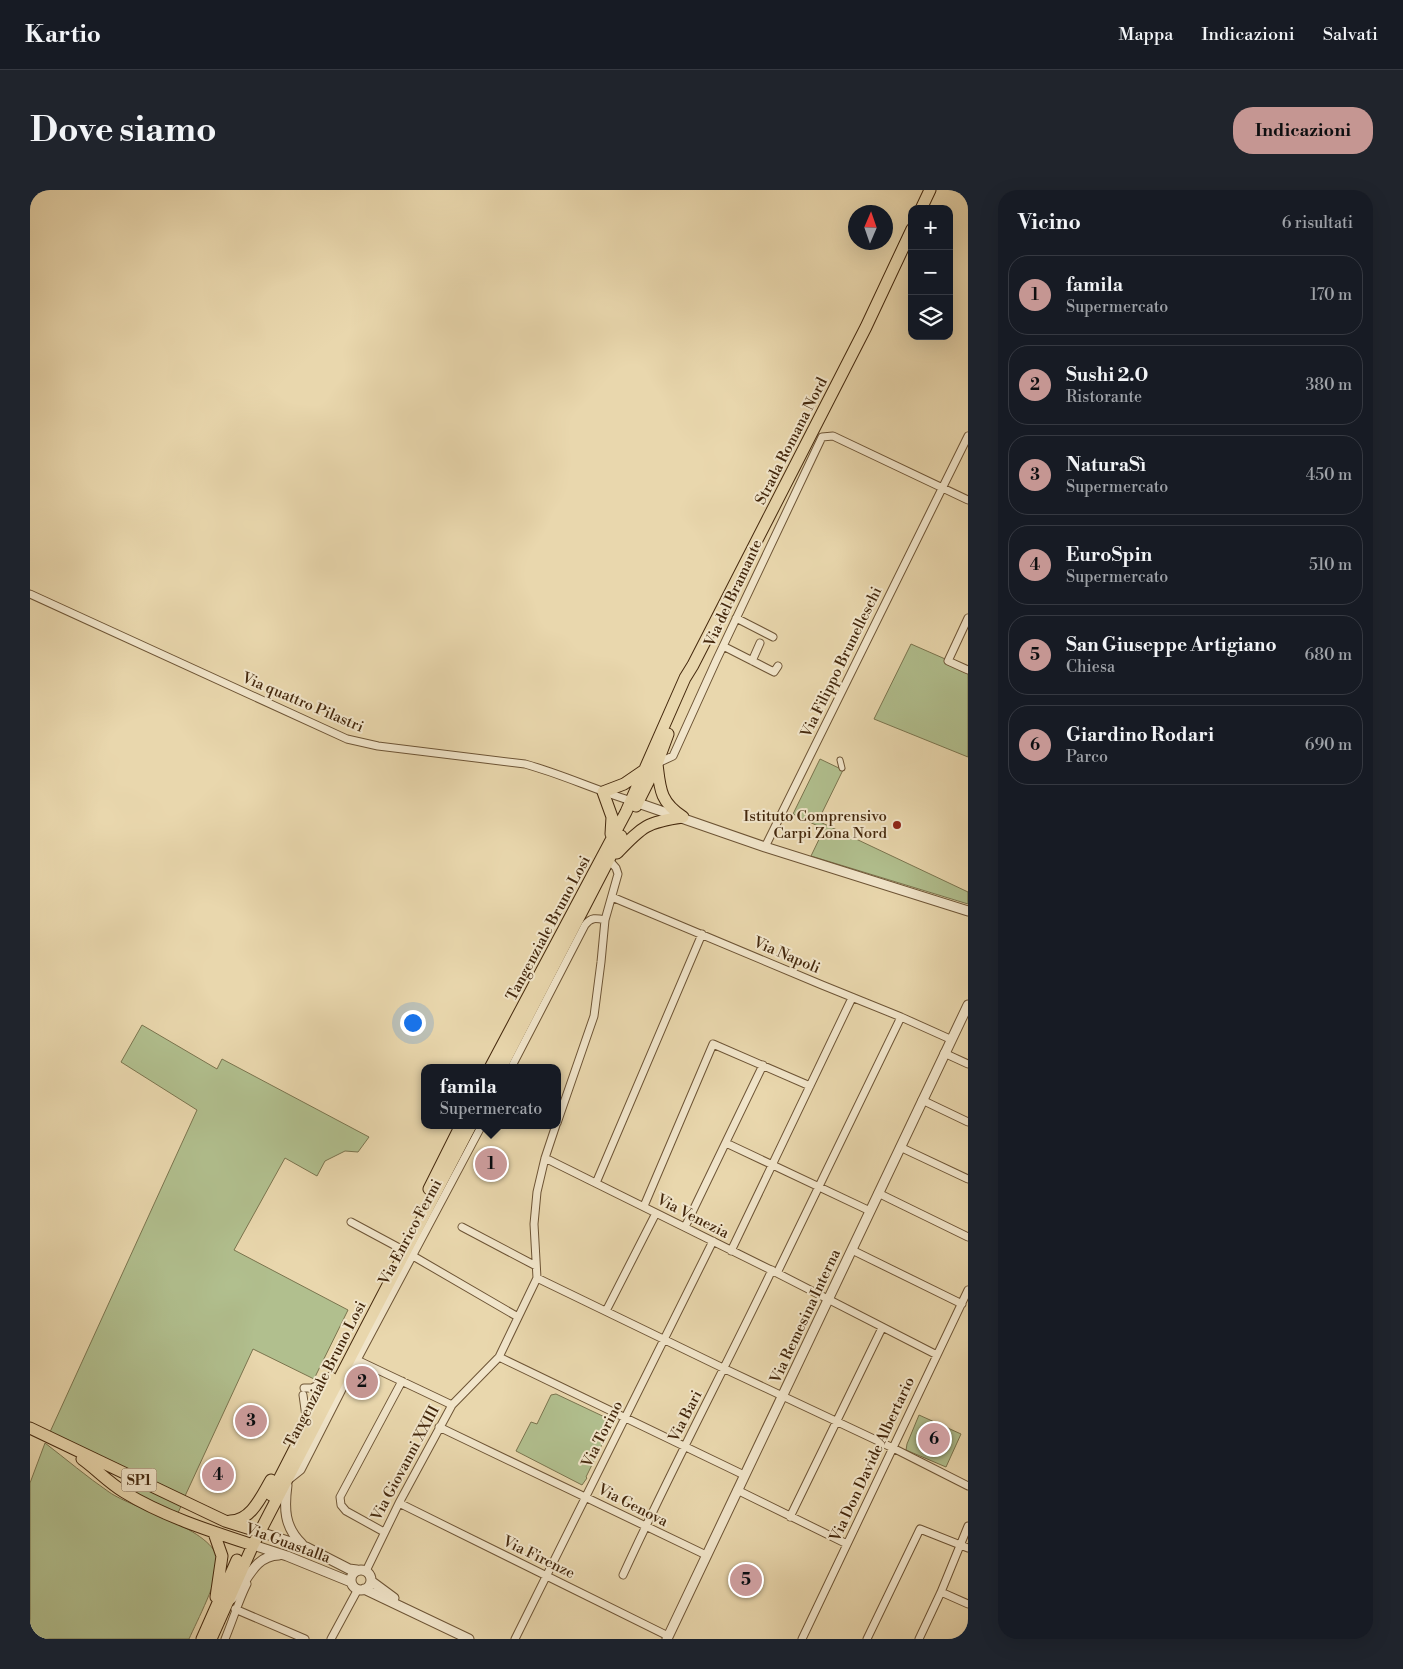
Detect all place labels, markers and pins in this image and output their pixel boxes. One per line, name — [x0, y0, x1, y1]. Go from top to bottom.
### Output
place label: Istituto Comprensivo Carpi Zona Nord — [744, 807, 887, 843]
marker: Istituto Comprensivo Carpi Zona Nord — [891, 819, 903, 831]
pin: 1 — [475, 1145, 507, 1183]
pin: 2 — [346, 1363, 378, 1401]
pin: 3 — [235, 1402, 267, 1440]
pin: 6 — [918, 1420, 950, 1458]
pin: 4 — [202, 1456, 234, 1494]
pin: 5 — [730, 1561, 762, 1599]

